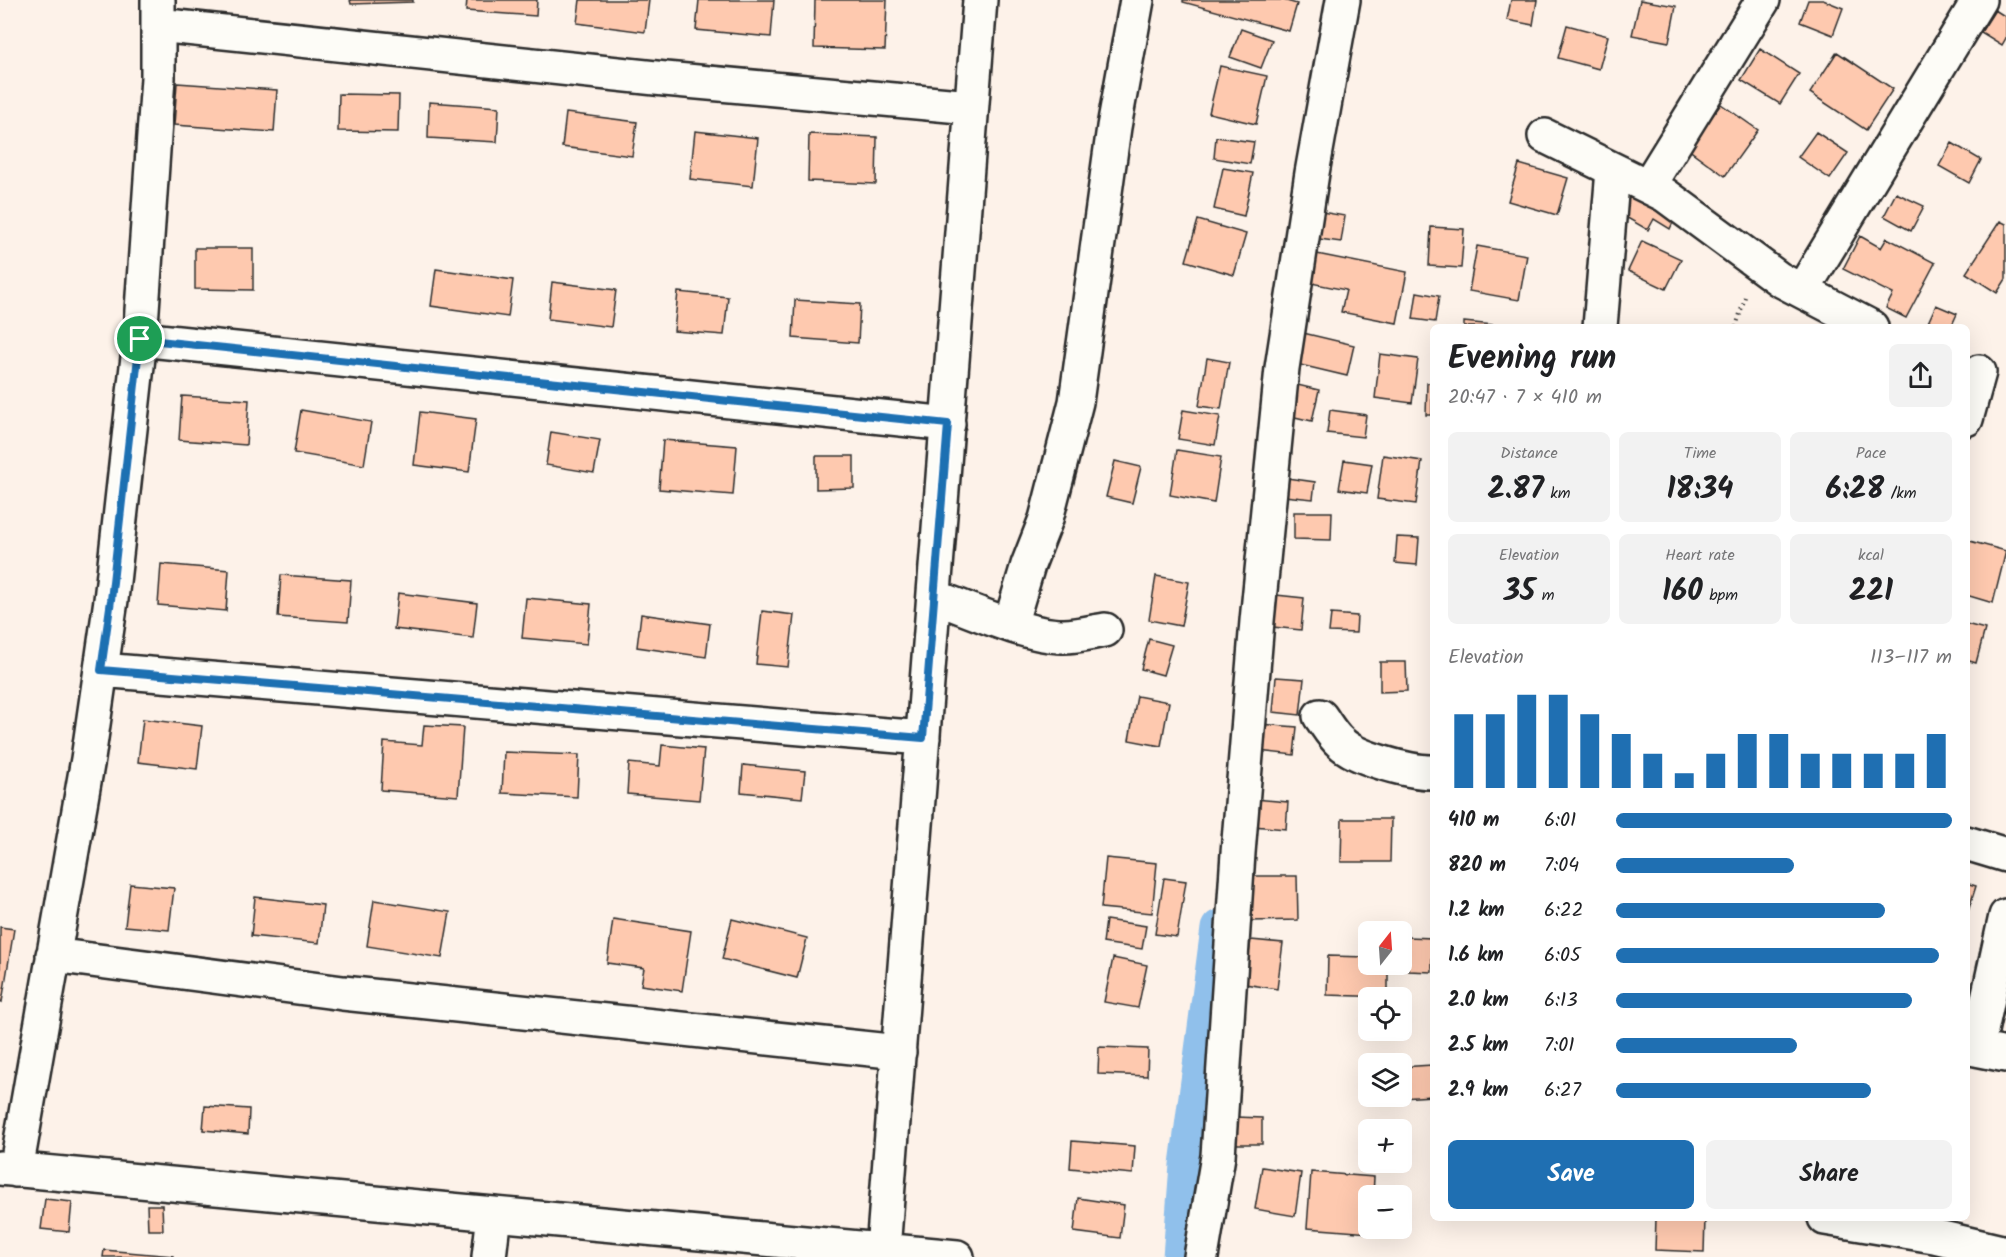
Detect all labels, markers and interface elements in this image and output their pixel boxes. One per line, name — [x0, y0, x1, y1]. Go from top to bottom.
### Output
pin — [114, 313, 165, 364]
icon: arrive — [123, 322, 156, 355]
text: Evening run — [1448, 333, 1616, 386]
button: share — [1889, 344, 1952, 407]
text: 20:47 · 7 × 410 m — [1448, 382, 1602, 414]
text: Distance — [1500, 441, 1558, 466]
text: Time — [1684, 441, 1716, 466]
text: Pace — [1856, 441, 1886, 466]
text: 2.87 — [1487, 466, 1544, 514]
text: 18:34 — [1667, 466, 1733, 514]
text: 6:28 — [1825, 466, 1884, 514]
text: km — [1544, 481, 1571, 506]
text: /km — [1884, 481, 1917, 506]
text: Elevation — [1499, 543, 1559, 568]
text: Heart rate — [1665, 543, 1735, 568]
text: kcal — [1858, 543, 1884, 568]
text: 35 — [1504, 568, 1535, 616]
text: 160 — [1662, 568, 1703, 616]
text: 221 — [1849, 568, 1893, 616]
text: m — [1535, 583, 1554, 608]
text: bpm — [1703, 583, 1738, 608]
text: Elevation — [1448, 642, 1524, 674]
text: 113–117 m — [1870, 642, 1952, 674]
text: 410 m — [1448, 805, 1499, 837]
text: 6:01 — [1544, 805, 1576, 837]
text: 820 m — [1448, 850, 1506, 882]
text: 7:04 — [1544, 850, 1579, 882]
text: 1.2 km — [1448, 895, 1504, 927]
text: 6:22 — [1544, 895, 1583, 927]
north arrow — [1358, 921, 1412, 975]
map controls — [1358, 921, 1412, 1239]
text: 1.6 km — [1448, 940, 1504, 972]
text: 6:05 — [1544, 940, 1581, 972]
text: 2.0 km — [1448, 985, 1509, 1017]
text: 6:13 — [1544, 985, 1578, 1017]
button: locate — [1358, 987, 1412, 1041]
text: 2.5 km — [1448, 1030, 1508, 1062]
text: 7:01 — [1544, 1030, 1574, 1062]
button: layers — [1358, 1053, 1412, 1107]
text: 2.9 km — [1448, 1075, 1508, 1107]
text: 6:27 — [1544, 1075, 1581, 1107]
button: + — [1358, 1119, 1412, 1173]
button: Save — [1448, 1140, 1694, 1209]
button: Share — [1706, 1140, 1952, 1209]
button: − — [1358, 1185, 1412, 1239]

